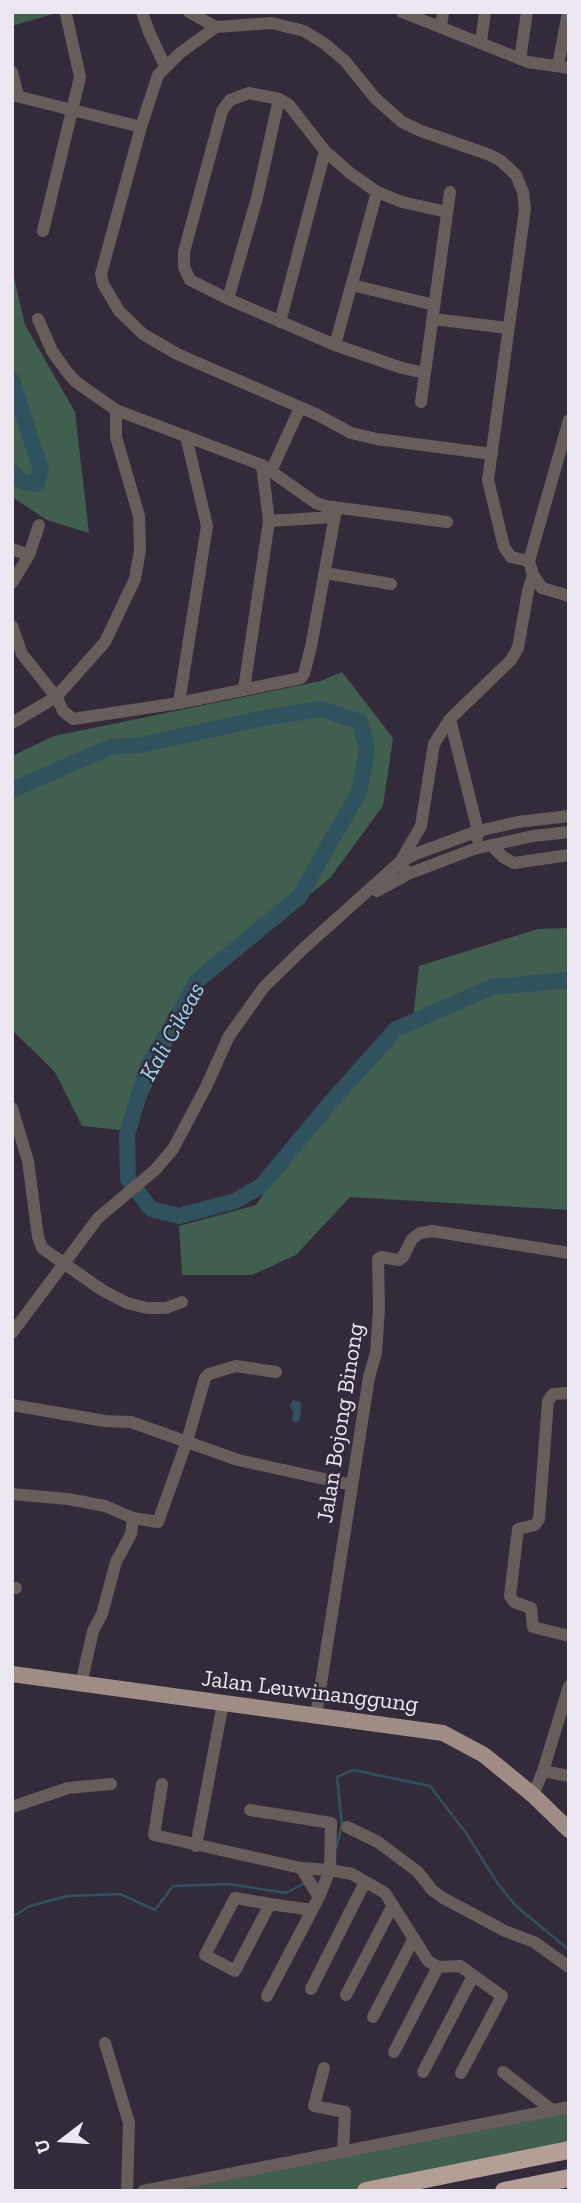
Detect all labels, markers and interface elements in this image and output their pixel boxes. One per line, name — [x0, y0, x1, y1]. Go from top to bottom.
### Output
water label: Kali Cikeas — [134, 978, 212, 1086]
street label: Jalan Bojong Binong — [312, 1321, 370, 1525]
street label: Jalan Leuwinanggung — [200, 1665, 420, 1719]
north arrow — [28, 2105, 98, 2175]
text: U — [29, 2136, 55, 2156]

